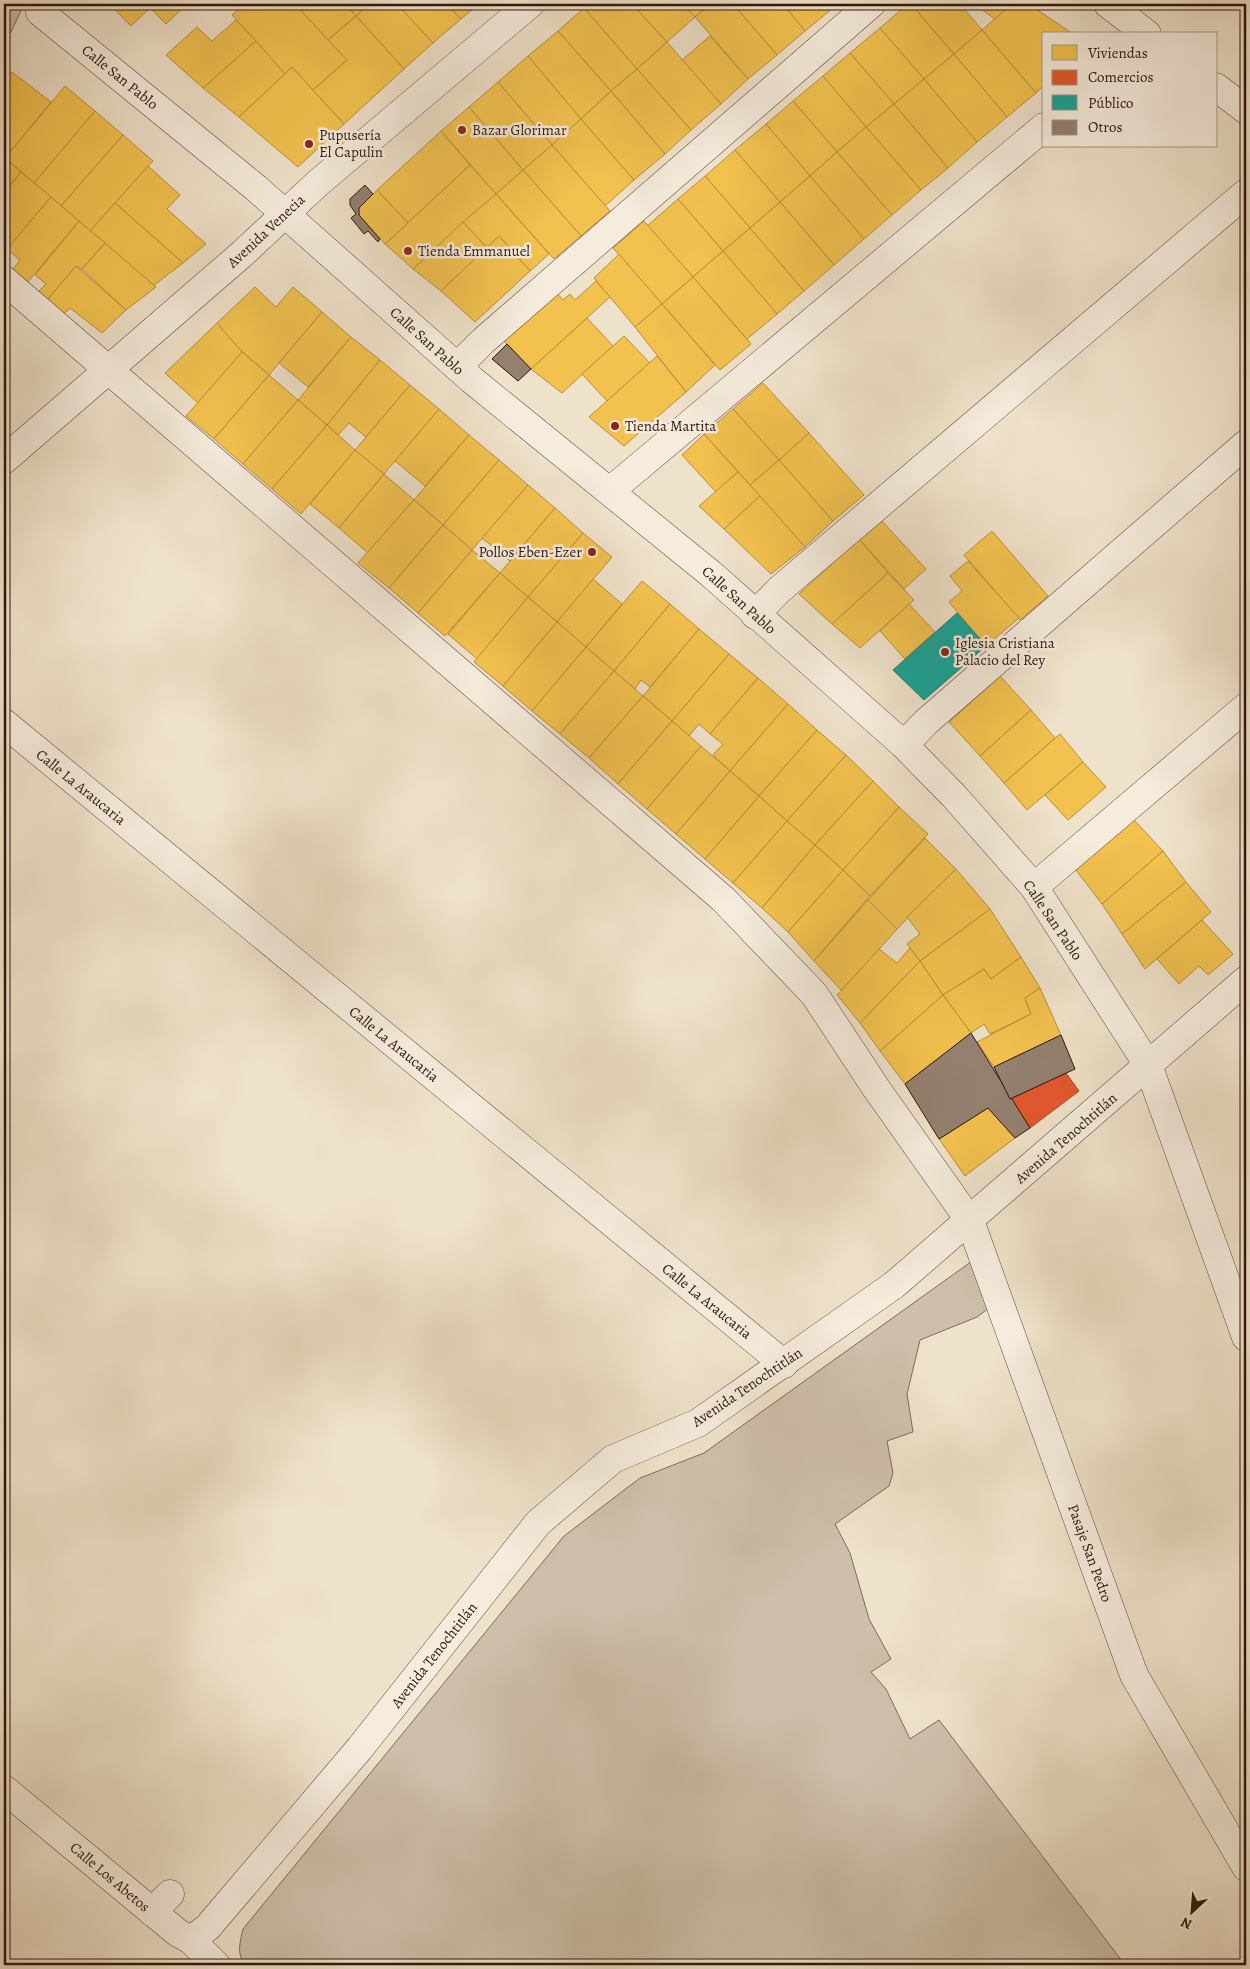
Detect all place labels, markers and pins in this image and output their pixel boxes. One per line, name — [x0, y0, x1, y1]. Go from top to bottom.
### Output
place label: Bazar Glorimar — [472, 120, 567, 140]
marker: Bazar Glorimar — [456, 124, 468, 136]
place label: Pupusería El Capulin — [319, 125, 383, 162]
marker: Pupusería El Capulin — [303, 138, 315, 150]
place label: Tienda Emmanuel — [418, 241, 530, 261]
marker: Tienda Emmanuel — [402, 245, 414, 257]
place label: Tienda Martita — [625, 416, 716, 436]
marker: Tienda Martita — [609, 420, 621, 432]
place label: Pollos Eben-Ezer — [479, 542, 582, 562]
marker: Pollos Eben-Ezer — [586, 546, 598, 558]
place label: Iglesia Cristiana Palacio del Rey — [955, 633, 1055, 670]
marker: Iglesia Cristiana Palacio del Rey — [939, 646, 951, 658]

